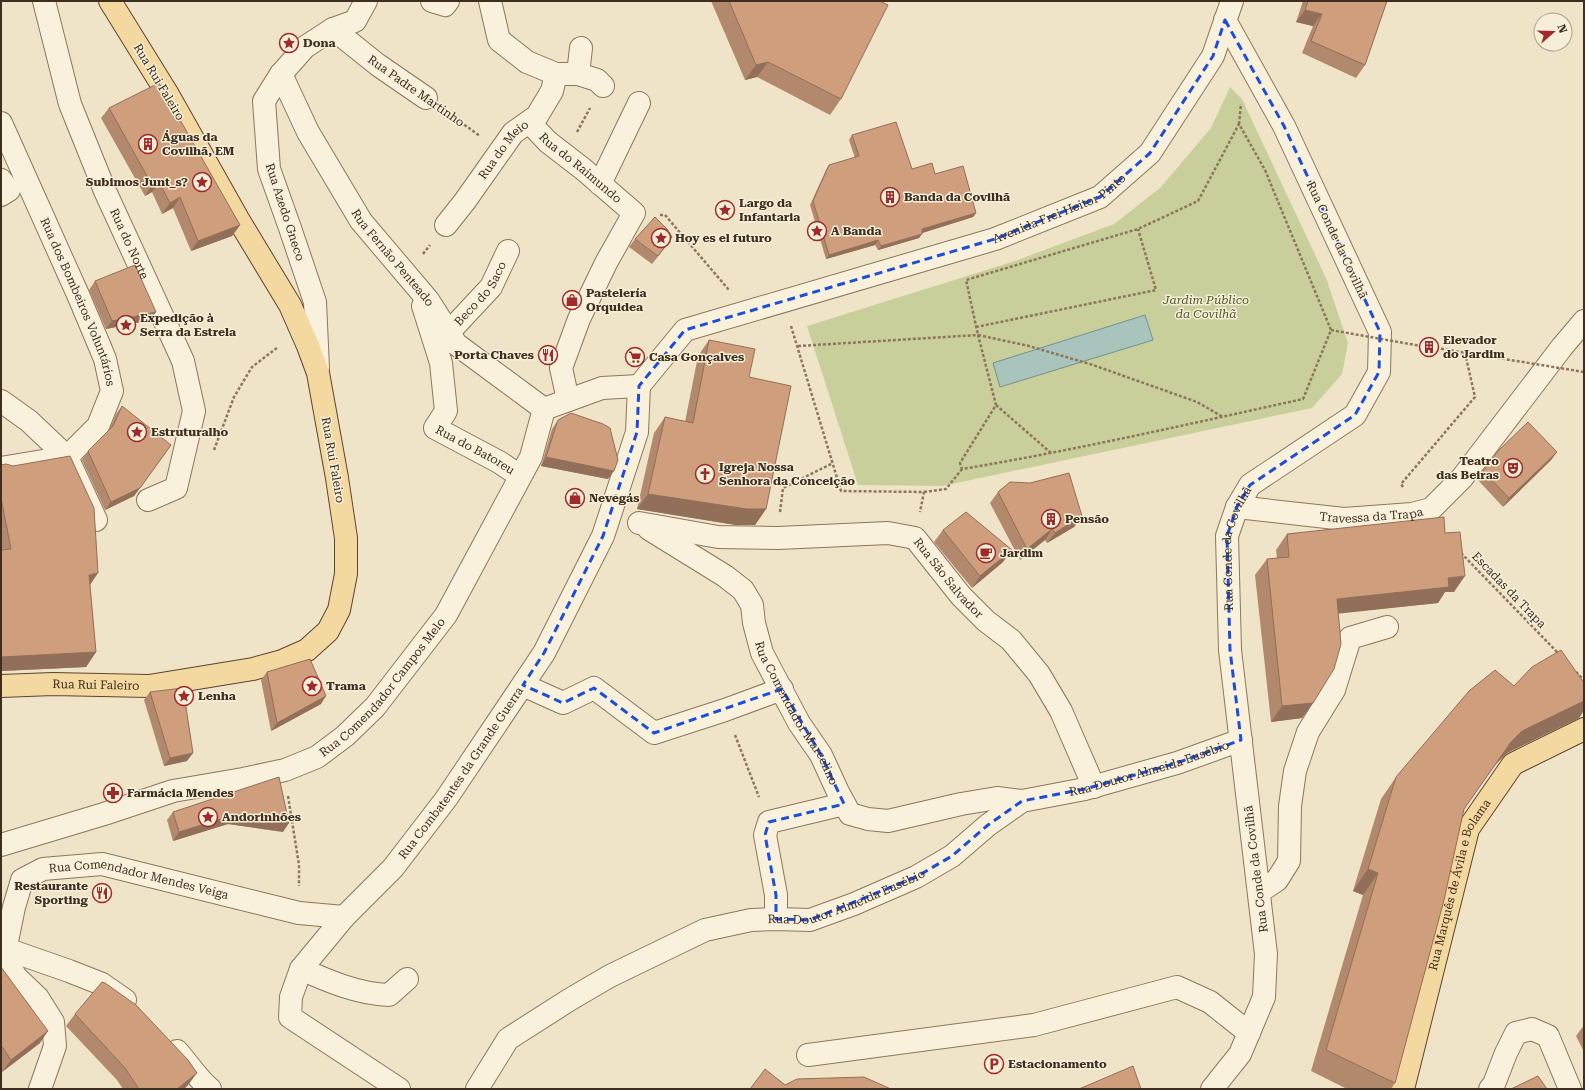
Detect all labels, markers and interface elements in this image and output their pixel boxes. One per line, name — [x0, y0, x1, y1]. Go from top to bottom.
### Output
north arrow — [1533, 12, 1573, 52]
text: N — [1554, 23, 1570, 35]
place icon: Dona — [278, 32, 300, 54]
place label: Dona — [303, 36, 336, 50]
street label: Rua Rui Faleiro — [131, 41, 187, 123]
street label: Rua Padre Martinho — [365, 52, 467, 130]
street label: Rua do Meio — [476, 117, 531, 182]
place label: Águas da Covilhã, EM — [162, 130, 235, 158]
street label: Rua do Raimundo — [536, 130, 624, 206]
building icon: Águas da Covilhã, EM — [137, 133, 159, 155]
street label: Rua Azedo Gneco — [263, 161, 307, 263]
place icon: Subimos Junt_s? — [191, 171, 213, 193]
street label: Avenida Frei Heitor Pinto — [991, 171, 1128, 246]
place label: Subimos Junt_s? — [86, 175, 188, 189]
street label: Rua Conde da Covilhã — [1304, 179, 1371, 301]
building icon: Banda da Covilhã — [879, 186, 901, 208]
place label: Banda da Covilhã — [904, 190, 1010, 204]
place label: Largo da Infantaria — [739, 196, 800, 224]
place icon: Largo da Infantaria — [714, 199, 736, 221]
street label: Rua do Norte — [107, 206, 152, 282]
street label: Rua Fernão Penteado — [349, 207, 437, 309]
street label: Rua dos Bombeiros Voluntários — [37, 215, 118, 388]
place icon: A Banda — [806, 220, 828, 242]
place label: A Banda — [831, 224, 881, 238]
place icon: Hoy es el futuro — [650, 227, 672, 249]
place label: Hoy es el futuro — [675, 231, 772, 245]
street label: Beco do Saco — [451, 259, 509, 329]
place label: Pastelería Orquidea — [586, 286, 647, 314]
shop icon: Pastelería Orquidea — [561, 289, 583, 311]
park label: Jardim Público da Covilhã — [1162, 293, 1249, 321]
place label: Expedição à Serra da Estrela — [140, 311, 236, 339]
place icon: Expedição à Serra da Estrela — [115, 314, 137, 336]
place label: Elevador do Jardim — [1443, 333, 1505, 361]
building icon: Elevador do Jardim — [1418, 336, 1440, 358]
restaurant icon: Porta Chaves — [537, 344, 559, 366]
supermarket icon: Casa Gonçalves — [624, 346, 646, 368]
place label: Porta Chaves — [454, 348, 534, 362]
place label: Casa Gonçalves — [649, 350, 744, 364]
street label: Rua Rui Faleiro — [319, 416, 347, 504]
place icon: Estruturalho — [126, 421, 148, 443]
street label: Rua do Batoreu — [433, 423, 518, 478]
place label: Estruturalho — [151, 425, 228, 439]
place label: Teatro das Beiras — [1436, 454, 1499, 482]
theatre icon: Teatro das Beiras — [1502, 457, 1524, 479]
place label: Igreja Nossa Senhora da Conceição — [719, 460, 855, 488]
church icon: Igreja Nossa Senhora da Conceição — [694, 463, 716, 485]
street label: Rua Conde da Covilhã — [1220, 484, 1255, 611]
shop icon: Nevegás — [564, 487, 586, 509]
place label: Nevegás — [589, 491, 639, 505]
street label: Travessa da Trapa — [1319, 504, 1425, 526]
building icon: Pensão — [1040, 508, 1062, 530]
place label: Pensão — [1065, 512, 1109, 526]
street label: Rua São Salvador — [911, 535, 986, 621]
cafe icon: Jardim — [975, 542, 997, 564]
place label: Jardim — [1000, 546, 1043, 560]
street label: Escadas da Trapa — [1469, 549, 1549, 631]
street label: Rua Comendador Campos Melo — [317, 615, 448, 760]
street label: Rua Comendador Marcelino — [752, 640, 841, 787]
place icon: Trama — [301, 675, 323, 697]
street label: Rua Rui Faleiro — [52, 677, 140, 693]
place label: Trama — [326, 679, 366, 693]
street label: Rua Combatentes da Grande Guerra — [395, 684, 527, 862]
place icon: Lenha — [173, 685, 195, 707]
place label: Lenha — [198, 689, 236, 703]
street label: Rua Doutor Almeida Eusébio — [1068, 738, 1231, 799]
pharmacy icon: Farmácia Mendes — [102, 782, 124, 804]
place label: Farmácia Mendes — [127, 786, 234, 800]
street label: Rua Marquês de Ávila e Bolama — [1426, 796, 1494, 972]
street label: Rua Conde da Covilhã — [1241, 804, 1271, 933]
place icon: Andorinhões — [197, 806, 219, 828]
place label: Andorinhões — [222, 810, 301, 824]
street label: Rua Comendador Mendes Veiga — [48, 857, 231, 902]
street label: Rua Doutor Almeida Eusébio — [767, 866, 928, 927]
place label: Restaurante Sporting — [14, 879, 89, 907]
restaurant icon: Restaurante Sporting — [91, 882, 113, 904]
parking icon: Estacionamento — [983, 1053, 1005, 1075]
place label: Estacionamento — [1008, 1057, 1107, 1071]

